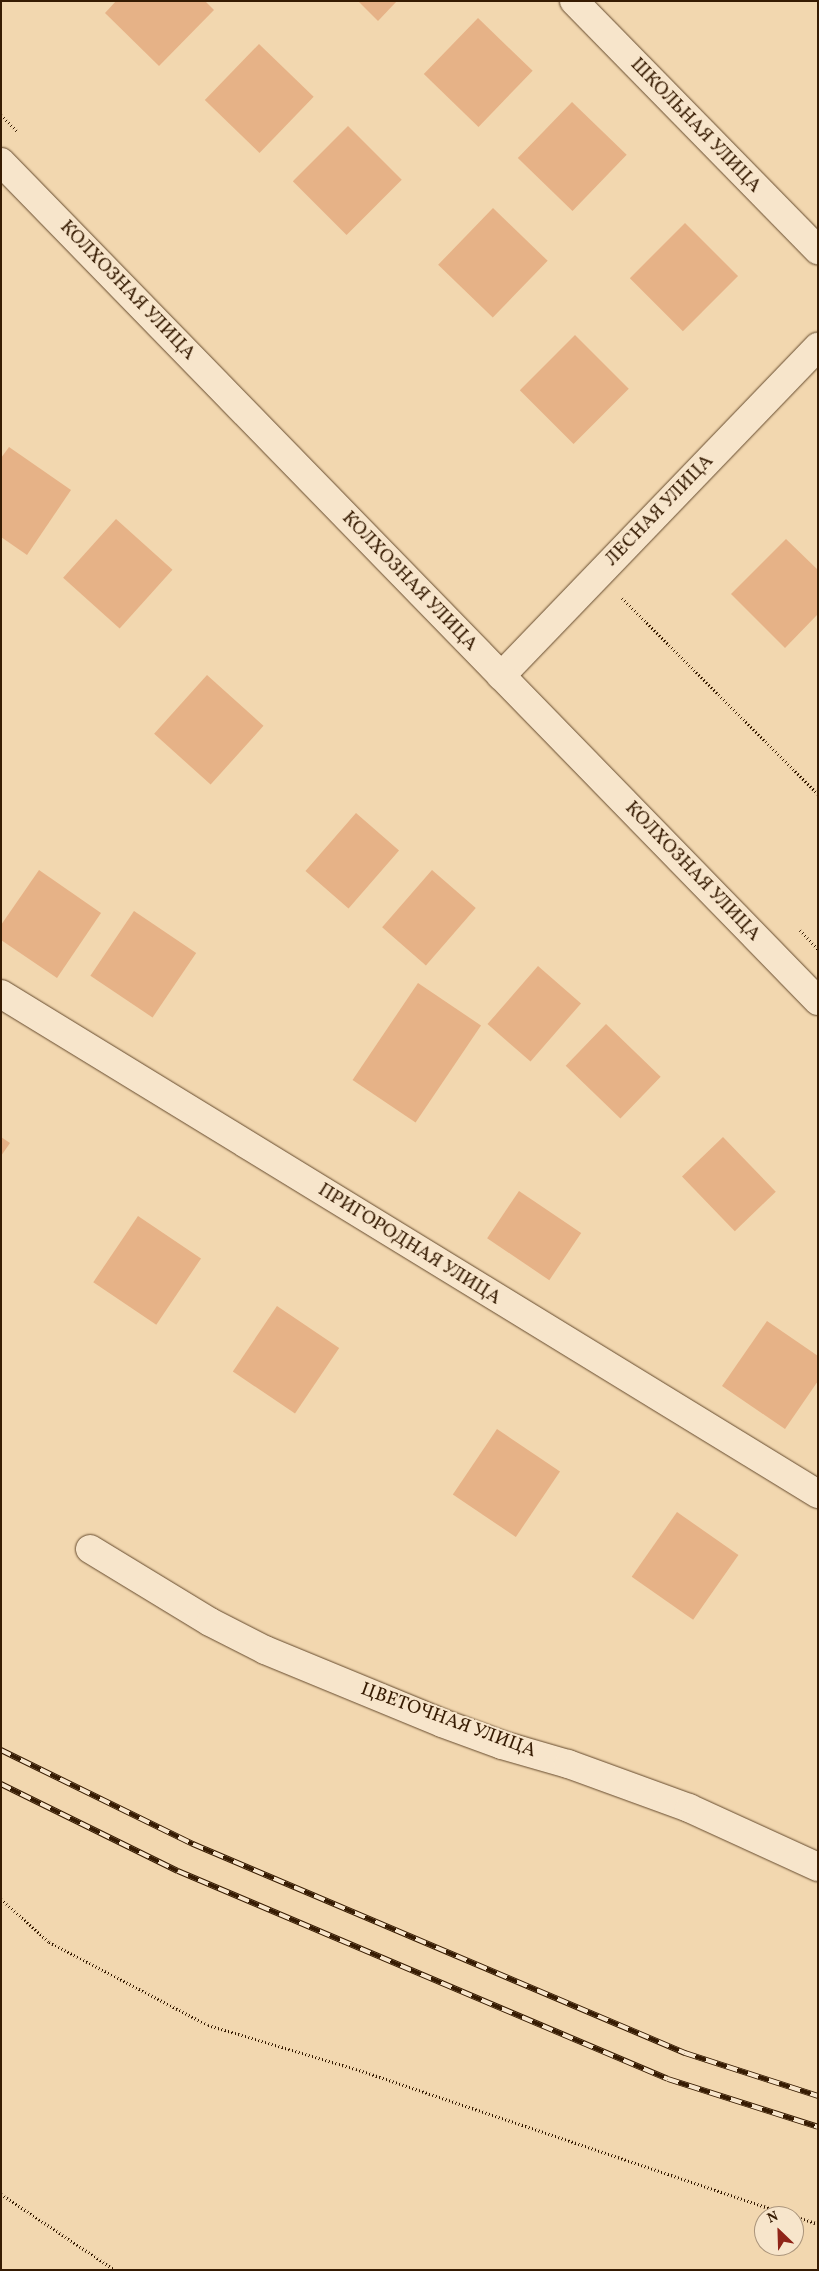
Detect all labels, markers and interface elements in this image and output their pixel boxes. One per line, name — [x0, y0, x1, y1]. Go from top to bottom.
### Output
street label: ШКОЛЬНАЯ УЛИЦА — [625, 54, 765, 198]
street label: КОЛХОЗНАЯ УЛИЦА — [54, 216, 200, 366]
street label: ЛЕСНАЯ УЛИЦА — [601, 451, 719, 571]
street label: КОЛХОЗНАЯ УЛИЦА — [336, 507, 482, 657]
street label: КОЛХОЗНАЯ УЛИЦА — [619, 797, 765, 947]
street label: ПРИГОРОДНАЯ УЛИЦА — [313, 1179, 505, 1311]
street label: ЦВЕТОЧНАЯ УЛИЦА — [357, 1679, 539, 1763]
north arrow — [754, 2206, 804, 2256]
text: N — [765, 2207, 782, 2229]

